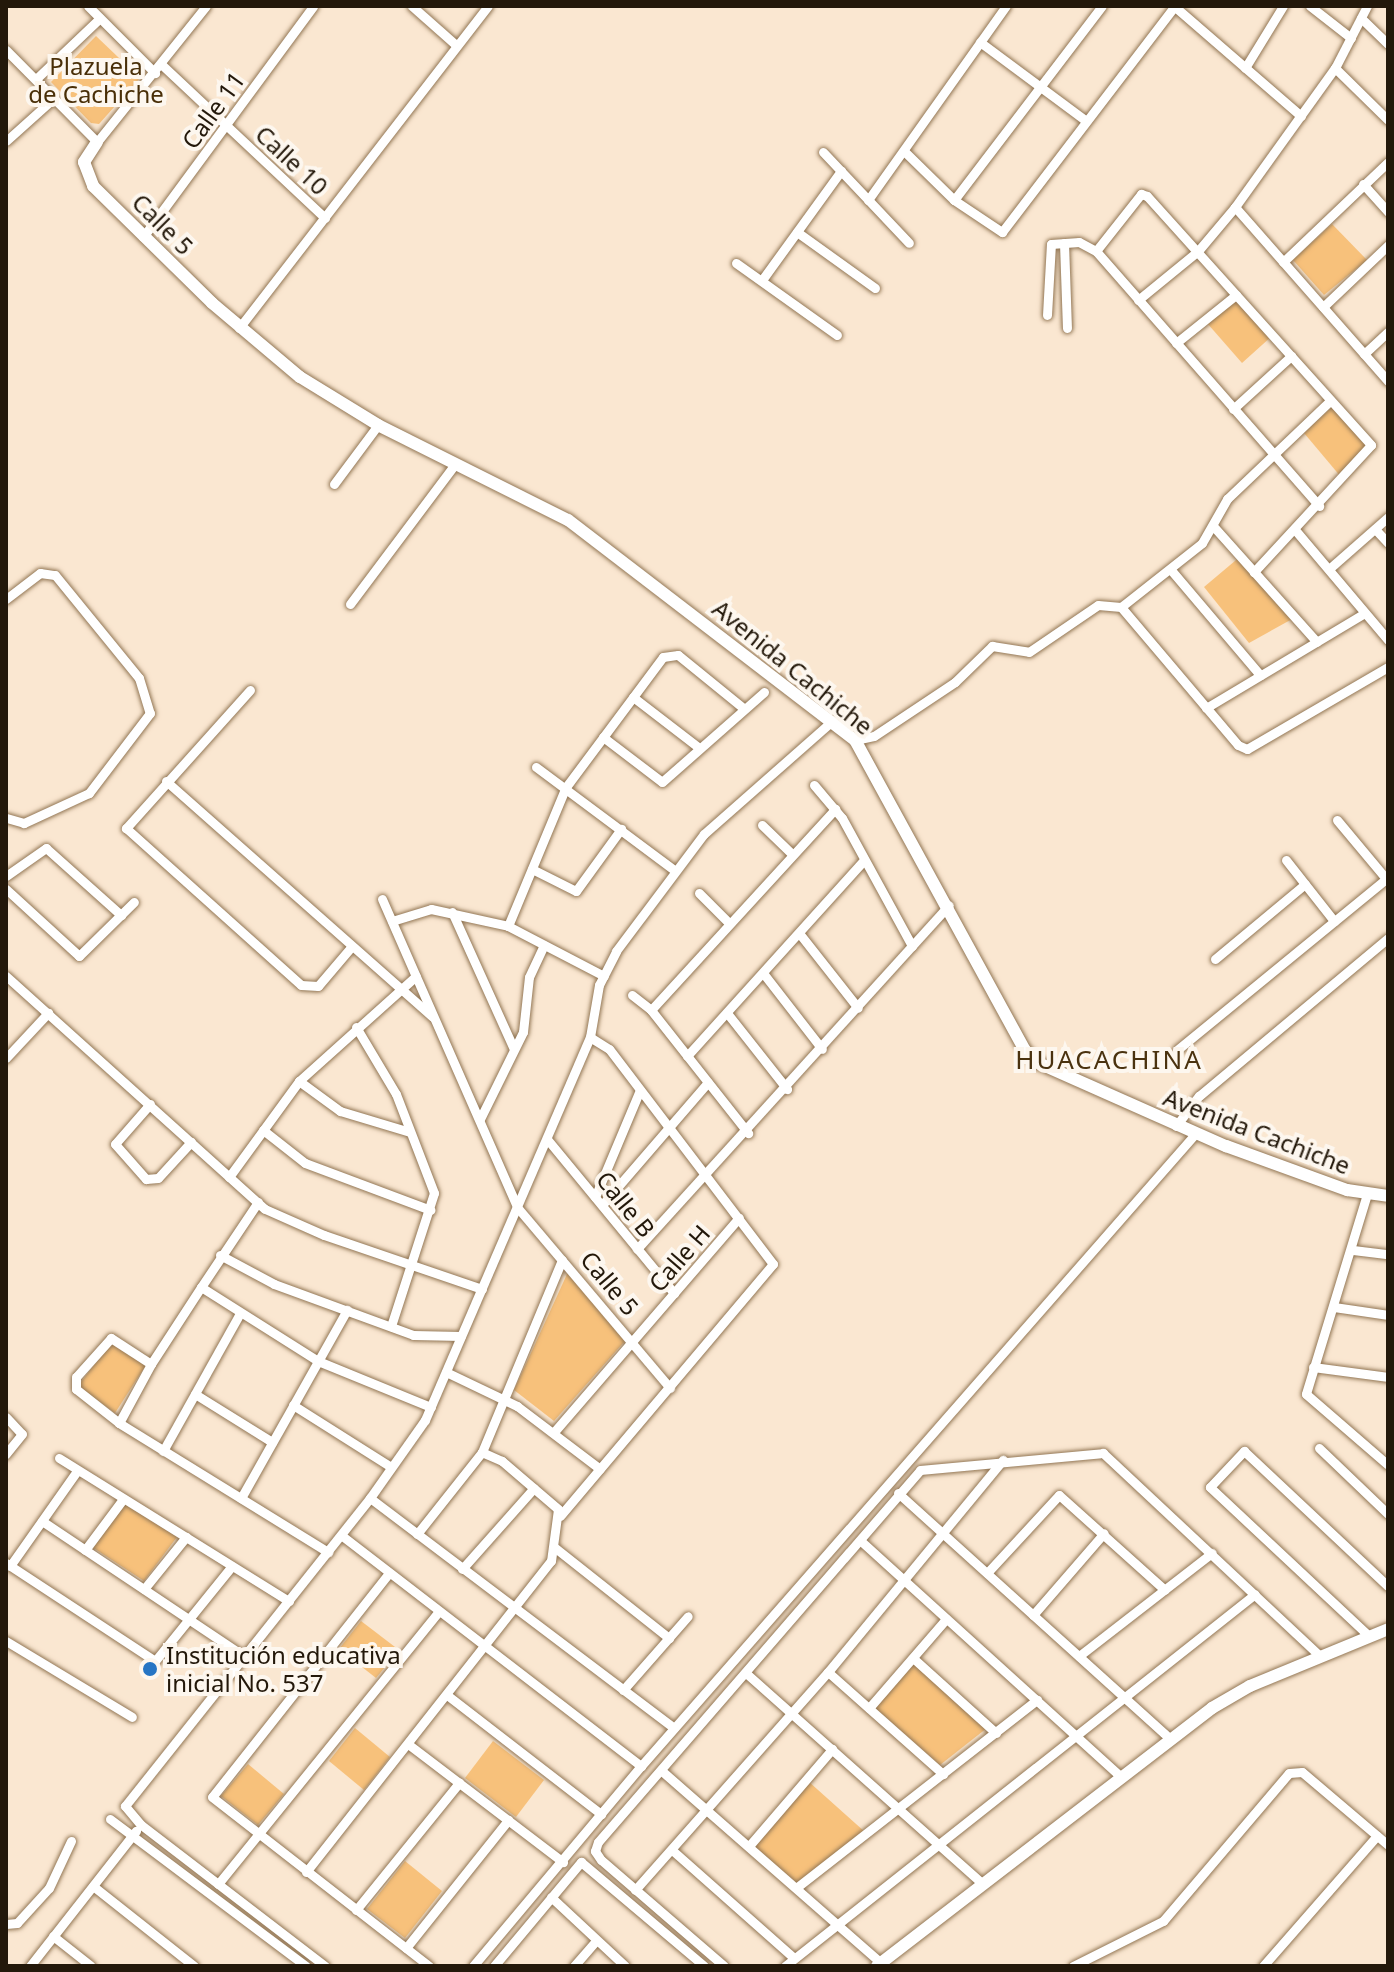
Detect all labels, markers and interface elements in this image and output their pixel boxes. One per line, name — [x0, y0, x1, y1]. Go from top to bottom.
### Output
park label: Plazuela de Cachiche — [28, 52, 164, 108]
street label: Calle 11 — [175, 66, 251, 154]
street label: Calle 10 — [250, 119, 334, 201]
street label: Calle 5 — [126, 187, 200, 261]
street label: Avenida Cachiche — [707, 594, 879, 740]
district label: HUACACHINA — [1015, 1044, 1203, 1076]
street label: Avenida Cachiche — [1160, 1082, 1354, 1180]
street label: Calle B — [591, 1165, 661, 1243]
street label: Calle H — [642, 1219, 716, 1297]
street label: Calle 5 — [575, 1245, 645, 1321]
place label: Institución educativa inicial No. 537 — [166, 1641, 401, 1697]
marker: Institución educativa inicial No. 537 — [141, 1660, 159, 1678]

